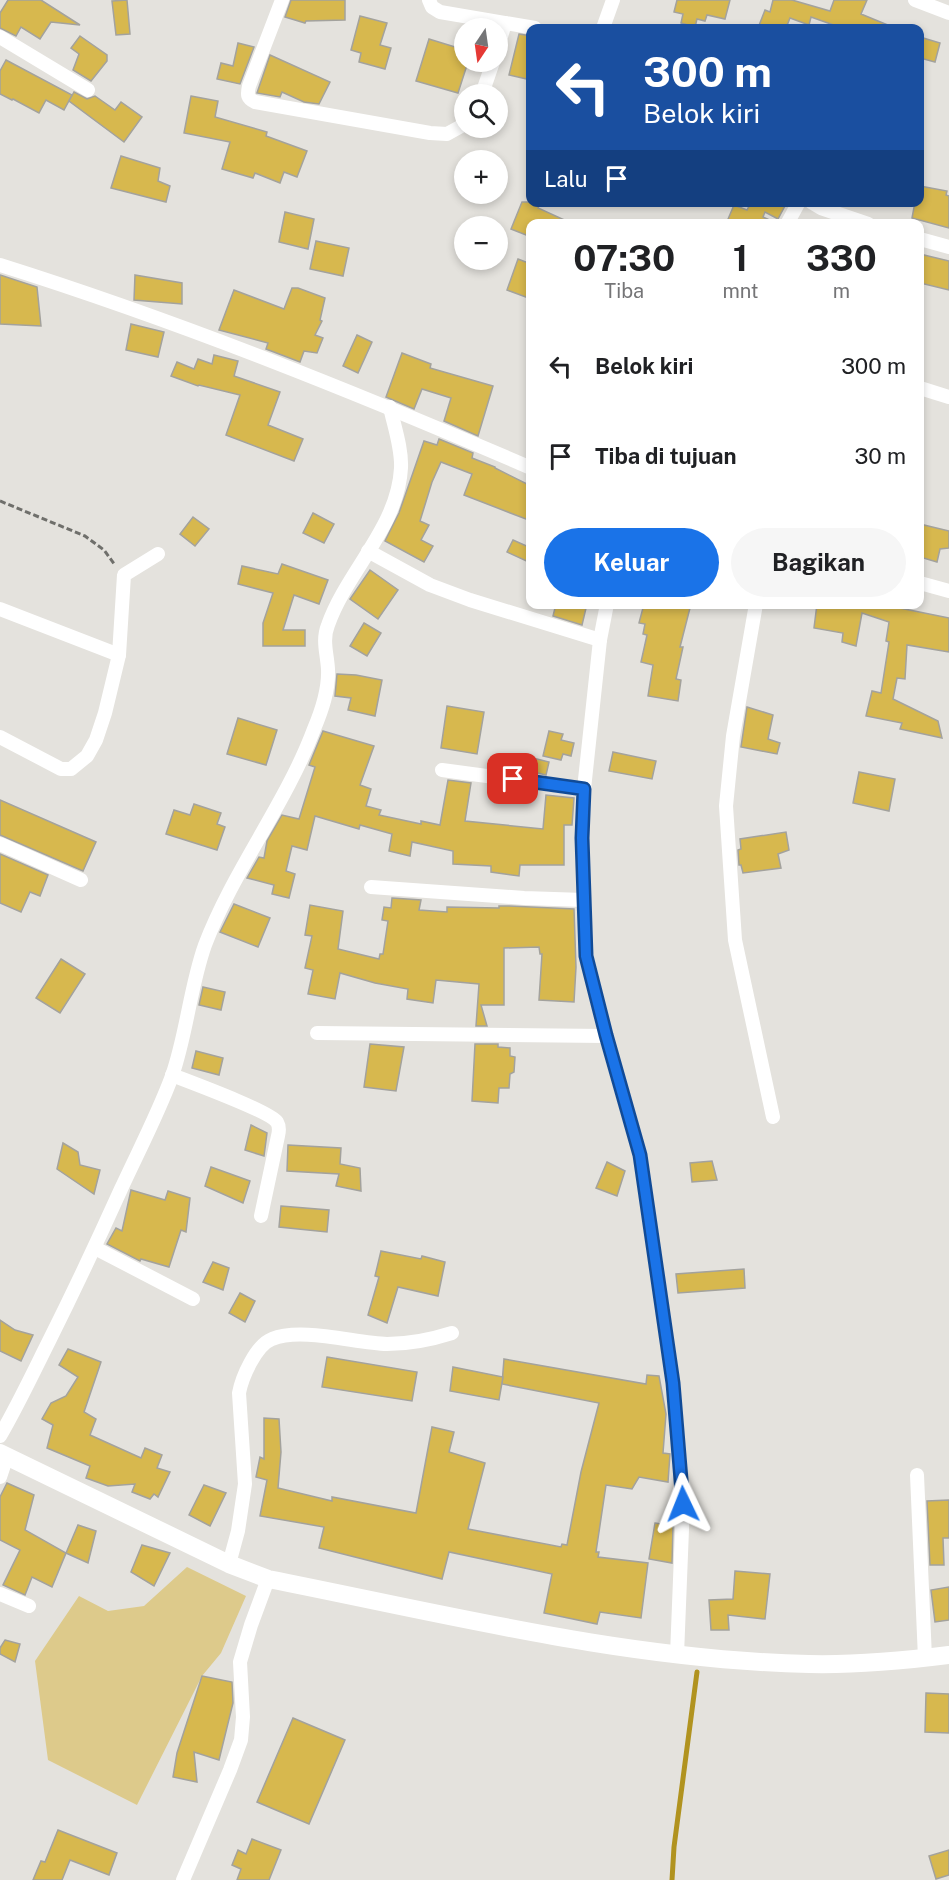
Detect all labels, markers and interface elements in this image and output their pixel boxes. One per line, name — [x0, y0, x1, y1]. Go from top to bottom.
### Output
north arrow — [454, 18, 508, 72]
map controls — [454, 18, 508, 270]
text: 300 m — [643, 47, 772, 96]
icon: left — [544, 48, 622, 126]
button: search — [454, 84, 508, 138]
text: Belok kiri — [643, 97, 760, 129]
button: + — [454, 150, 508, 204]
icon: arrive — [600, 162, 633, 195]
text: Lalu — [544, 166, 588, 192]
button: − — [454, 216, 508, 270]
text: 07:30 — [573, 237, 675, 279]
text: 1 — [733, 237, 748, 279]
text: 330 — [806, 237, 877, 279]
text: Tiba — [604, 279, 644, 303]
text: mnt — [722, 279, 759, 303]
text: m — [833, 279, 850, 303]
icon: left — [544, 350, 577, 383]
text: Belok kiri — [595, 353, 693, 379]
text: 300 m — [841, 353, 906, 379]
icon: arrive — [544, 440, 577, 473]
text: Tiba di tujuan — [595, 443, 736, 469]
text: 30 m — [854, 443, 906, 469]
button: Keluar — [544, 528, 719, 597]
button: Bagikan — [731, 528, 906, 597]
pin — [487, 753, 538, 804]
icon: arrive — [496, 762, 529, 795]
position arrow — [651, 1472, 715, 1536]

